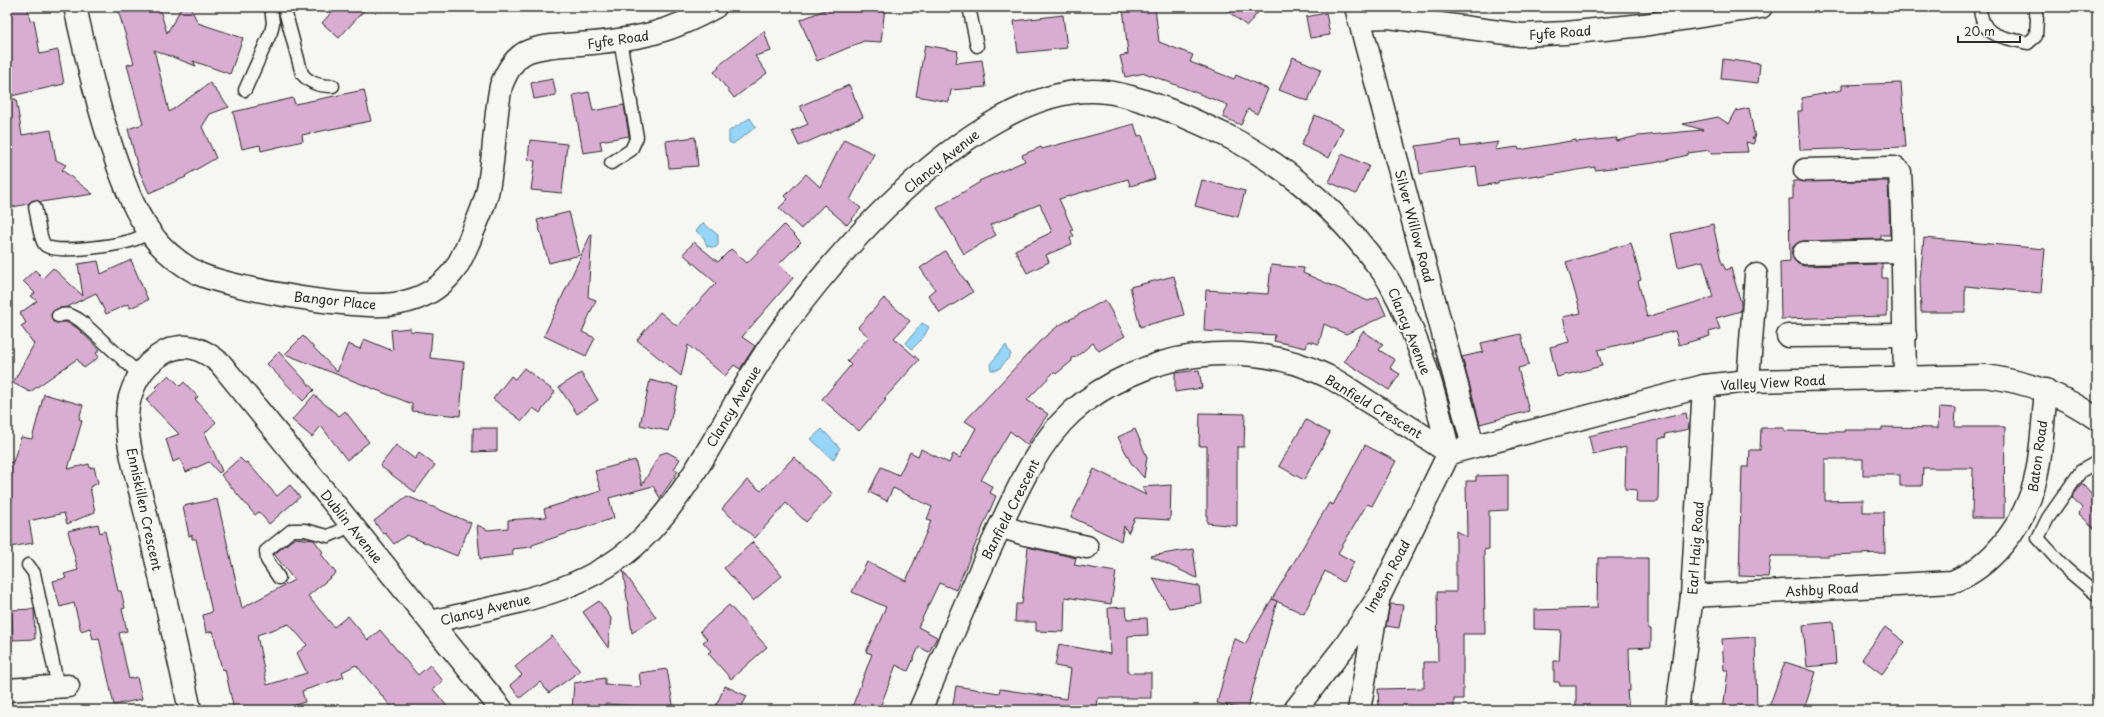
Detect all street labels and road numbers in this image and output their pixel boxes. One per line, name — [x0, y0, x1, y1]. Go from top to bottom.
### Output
street label: Fyfe Road — [1528, 20, 1592, 44]
street label: Fyfe Road — [586, 25, 650, 53]
street label: Clancy Avenue — [899, 125, 983, 197]
street label: Silver Willow Road — [1391, 167, 1439, 285]
street label: Clancy Avenue — [1384, 285, 1436, 377]
street label: Bangor Place — [293, 286, 377, 314]
street label: Clancy Avenue — [701, 362, 765, 450]
street label: Banfield Crescent — [1322, 369, 1426, 443]
street label: Valley View Road — [1720, 370, 1826, 394]
street label: Baton Road — [2023, 419, 2051, 493]
street label: Enniskillen Crescent — [123, 446, 167, 572]
street label: Banfield Crescent — [976, 455, 1044, 563]
street label: Dublin Avenue — [316, 485, 388, 567]
street label: Earl Haig Road — [1682, 501, 1708, 595]
street label: Imeson Road — [1360, 536, 1414, 616]
street label: Ashby Road — [1785, 578, 1859, 600]
street label: Clancy Avenue — [438, 589, 532, 629]

